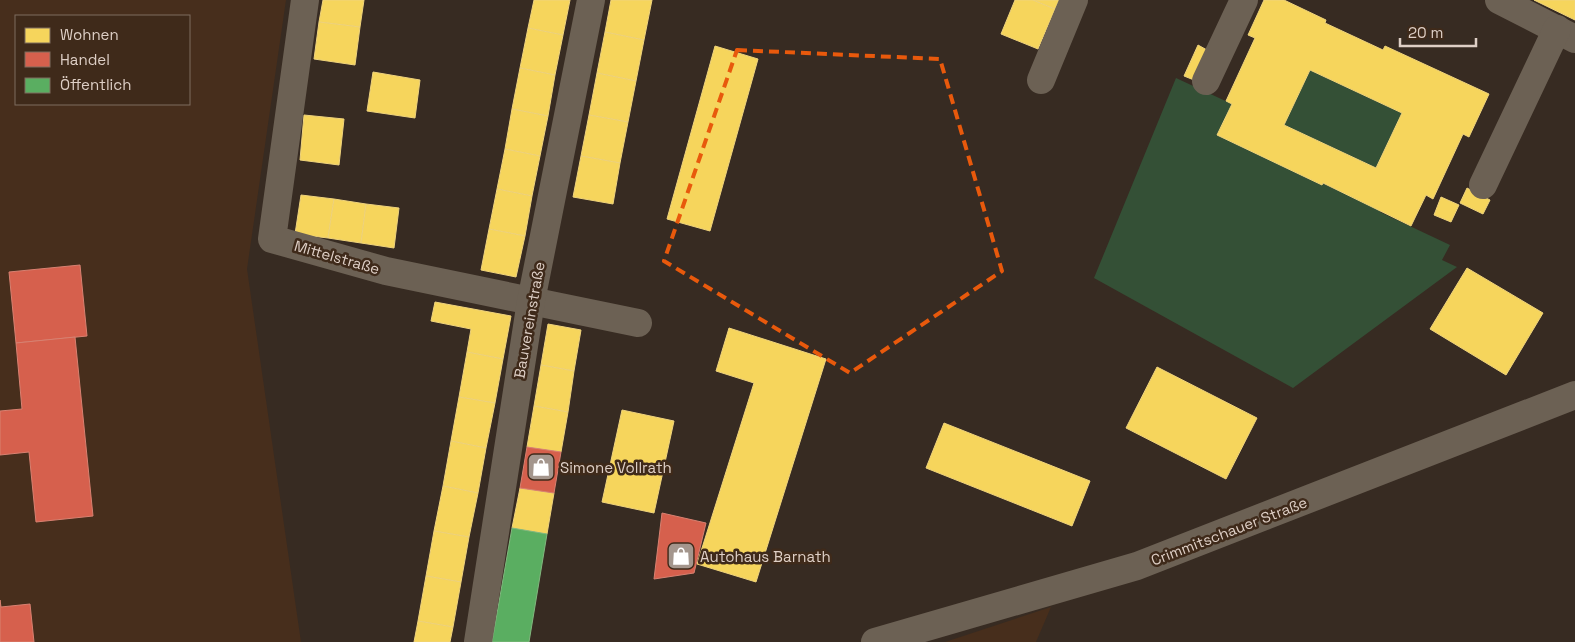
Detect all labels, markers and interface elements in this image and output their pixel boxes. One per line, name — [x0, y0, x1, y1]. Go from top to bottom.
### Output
legend — [15, 15, 190, 105]
scale bar — [1400, 15, 1476, 47]
text: 20 m — [1408, 23, 1443, 42]
text: Wohnen — [60, 25, 119, 44]
text: Handel — [60, 50, 110, 69]
text: Öffentlich — [60, 75, 131, 94]
street label: Mittelstraße — [292, 236, 382, 278]
street label: Bauvereinstraße — [509, 260, 549, 380]
shop icon: Simone Vollrath — [526, 452, 556, 482]
place label: Simone Vollrath — [560, 458, 672, 477]
street label: Crimmitschauer Straße — [1148, 492, 1310, 570]
shop icon: Autohaus Barnath — [666, 541, 696, 571]
place label: Autohaus Barnath — [700, 547, 831, 566]

